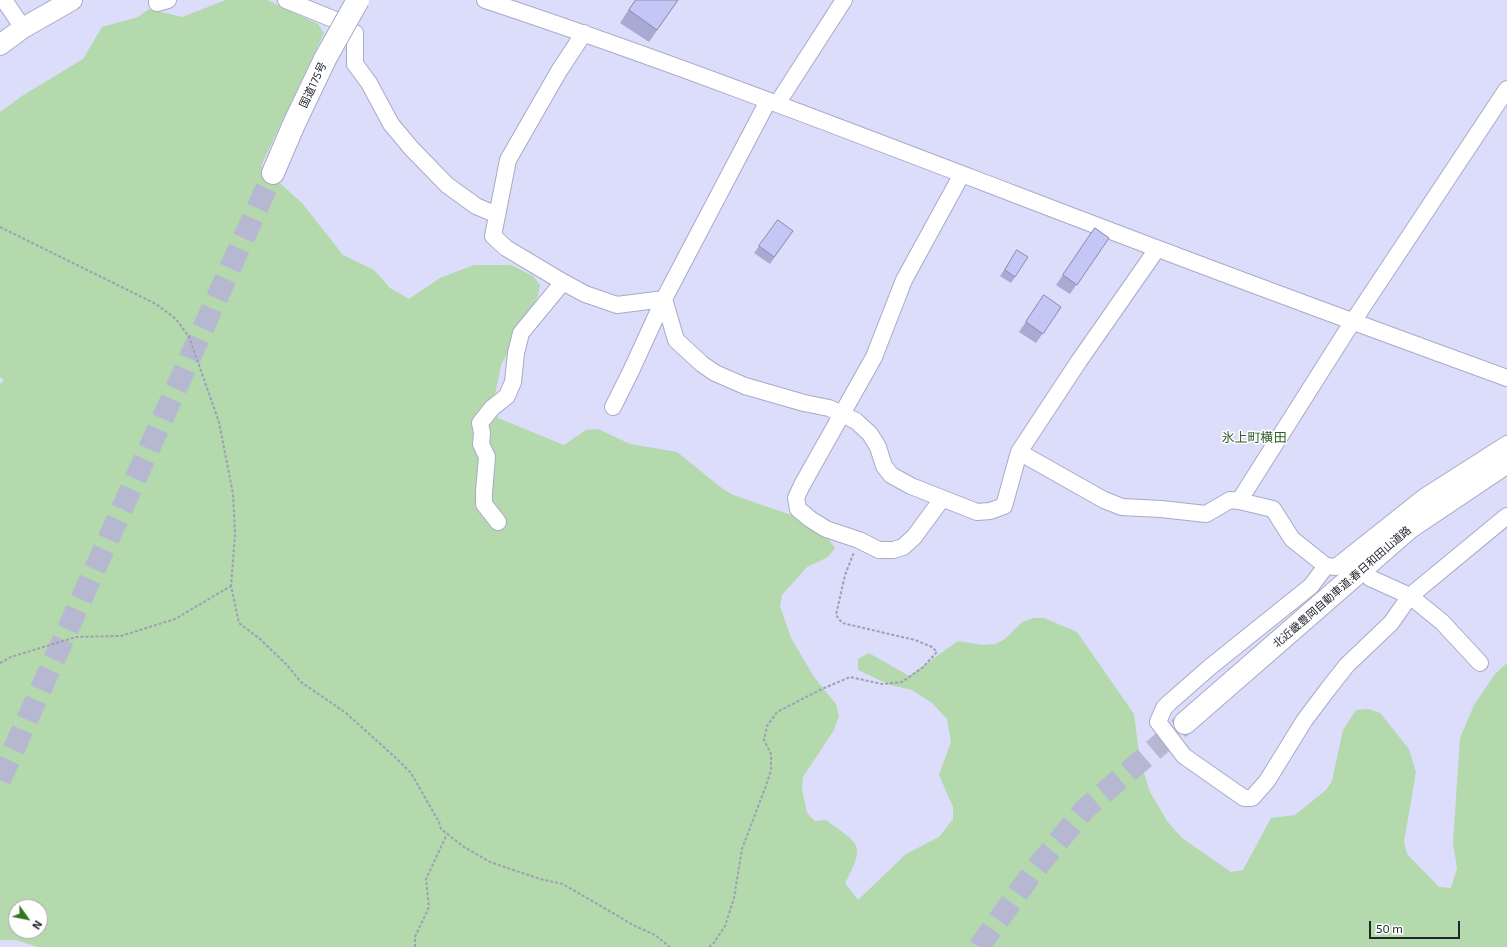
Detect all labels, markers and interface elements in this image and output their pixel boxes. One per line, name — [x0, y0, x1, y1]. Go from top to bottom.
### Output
street label: 国道175号 — [297, 60, 329, 110]
district label: 氷上町横田 — [1222, 430, 1286, 446]
street label: 北近畿豊岡自動車道;春日和田山道路 — [1270, 523, 1414, 651]
north arrow — [8, 899, 48, 939]
scale bar — [1371, 913, 1462, 939]
text: N — [30, 918, 45, 932]
text: 50 m — [1376, 921, 1403, 935]

